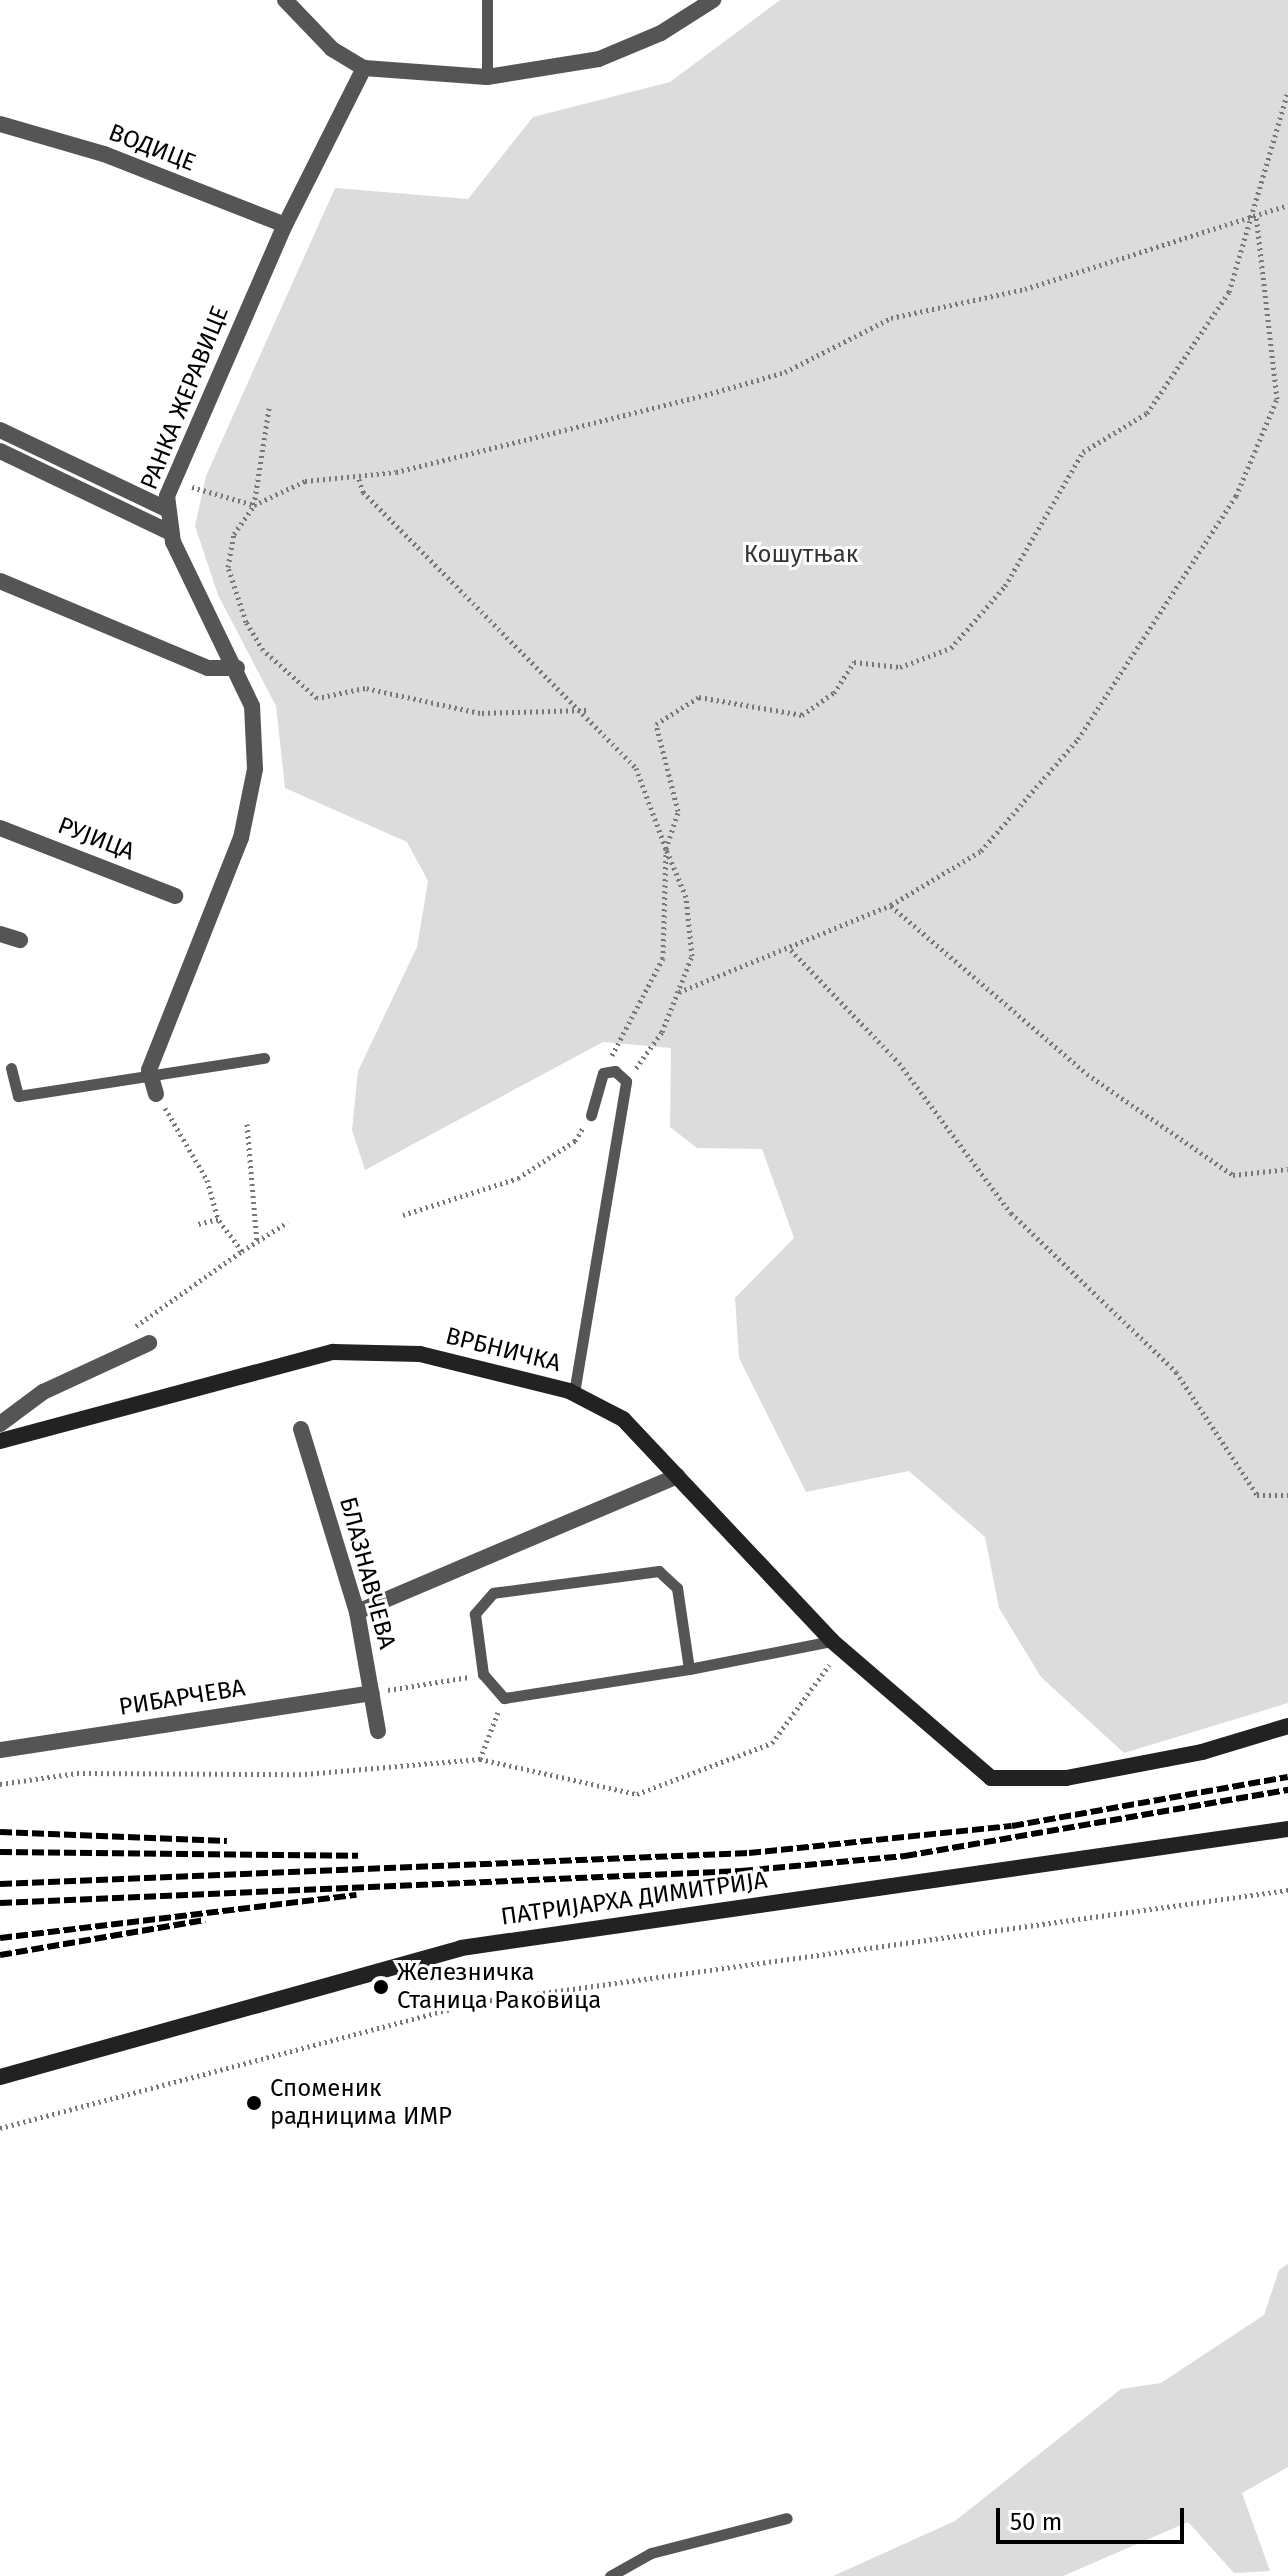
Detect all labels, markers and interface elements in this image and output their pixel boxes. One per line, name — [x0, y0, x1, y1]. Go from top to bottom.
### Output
street label: ВОДИЦЕ — [104, 118, 200, 178]
street label: РАНКА ЖЕРАВИЦЕ — [135, 302, 235, 494]
park label: Кошутњак — [744, 541, 858, 569]
street label: РУЈИЦА — [54, 811, 138, 867]
street label: ВРБНИЧКА — [442, 1322, 564, 1378]
street label: БЛАЗНАВЧЕВА — [333, 1494, 401, 1652]
street label: РИБАРЧЕВА — [117, 1674, 247, 1722]
street label: ПАТРИЈАРХА ДИМИТРИЈА — [499, 1866, 769, 1932]
place label: Железничка Станица Раковица — [397, 1959, 601, 2015]
marker: Железничка Станица Раковица — [372, 1978, 390, 1996]
place label: Споменик радницима ИМР — [270, 2075, 452, 2131]
marker: Споменик радницима ИМР — [245, 2094, 263, 2112]
scale bar — [1000, 2492, 1188, 2542]
text: 50 m — [1010, 2508, 1062, 2536]

